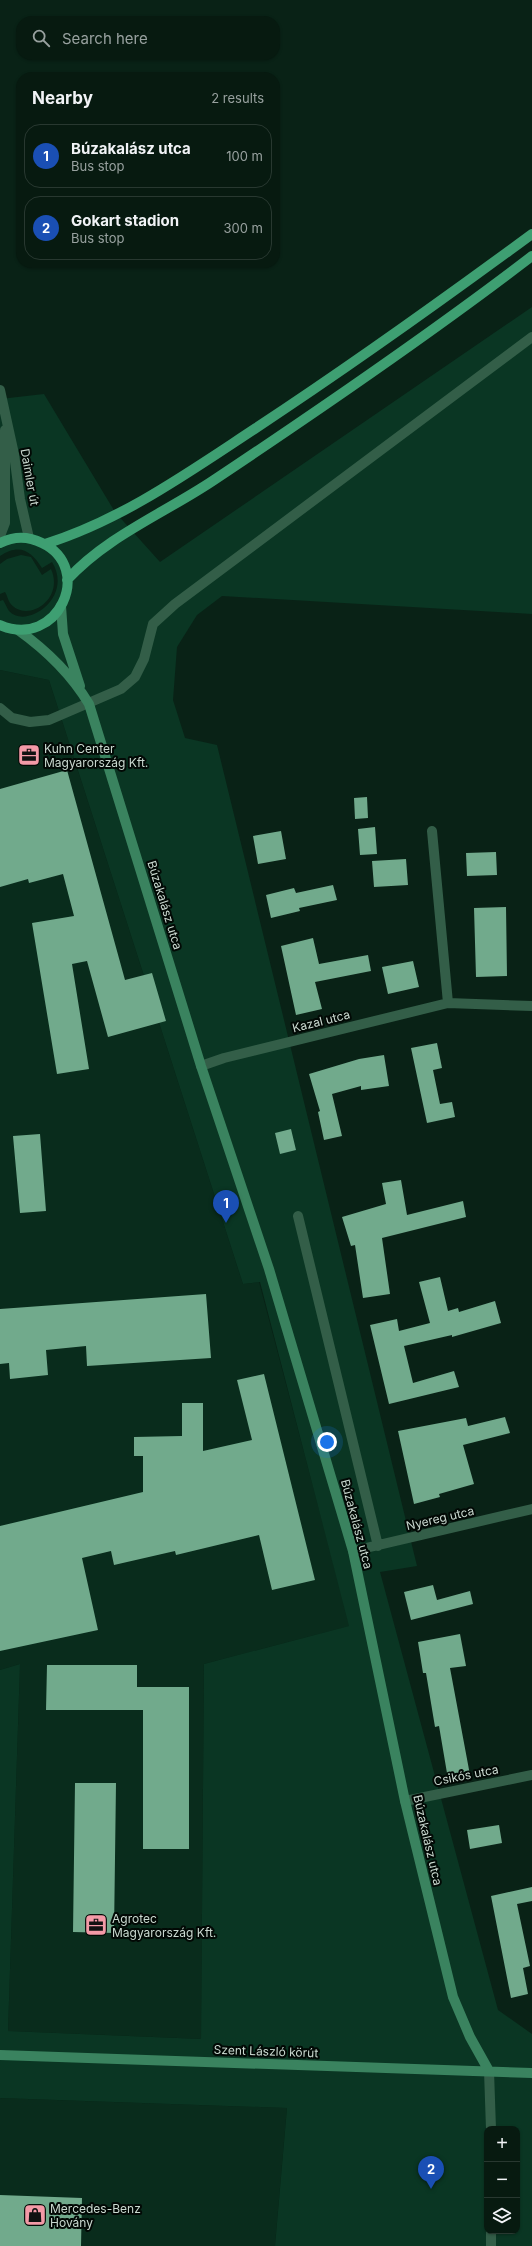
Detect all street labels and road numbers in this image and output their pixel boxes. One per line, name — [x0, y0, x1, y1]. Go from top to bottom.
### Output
street label: Daimler út — [18, 447, 42, 507]
street label: Búzakalász utca — [144, 859, 186, 951]
street label: Kazal utca — [291, 1007, 351, 1035]
street label: Búzakalász utca — [338, 1478, 376, 1570]
street label: Nyereg utca — [405, 1503, 475, 1533]
street label: Csikós utca — [432, 1761, 500, 1789]
street label: Búzakalász utca — [410, 1793, 446, 1887]
street label: Szent László körút — [213, 2042, 319, 2060]

